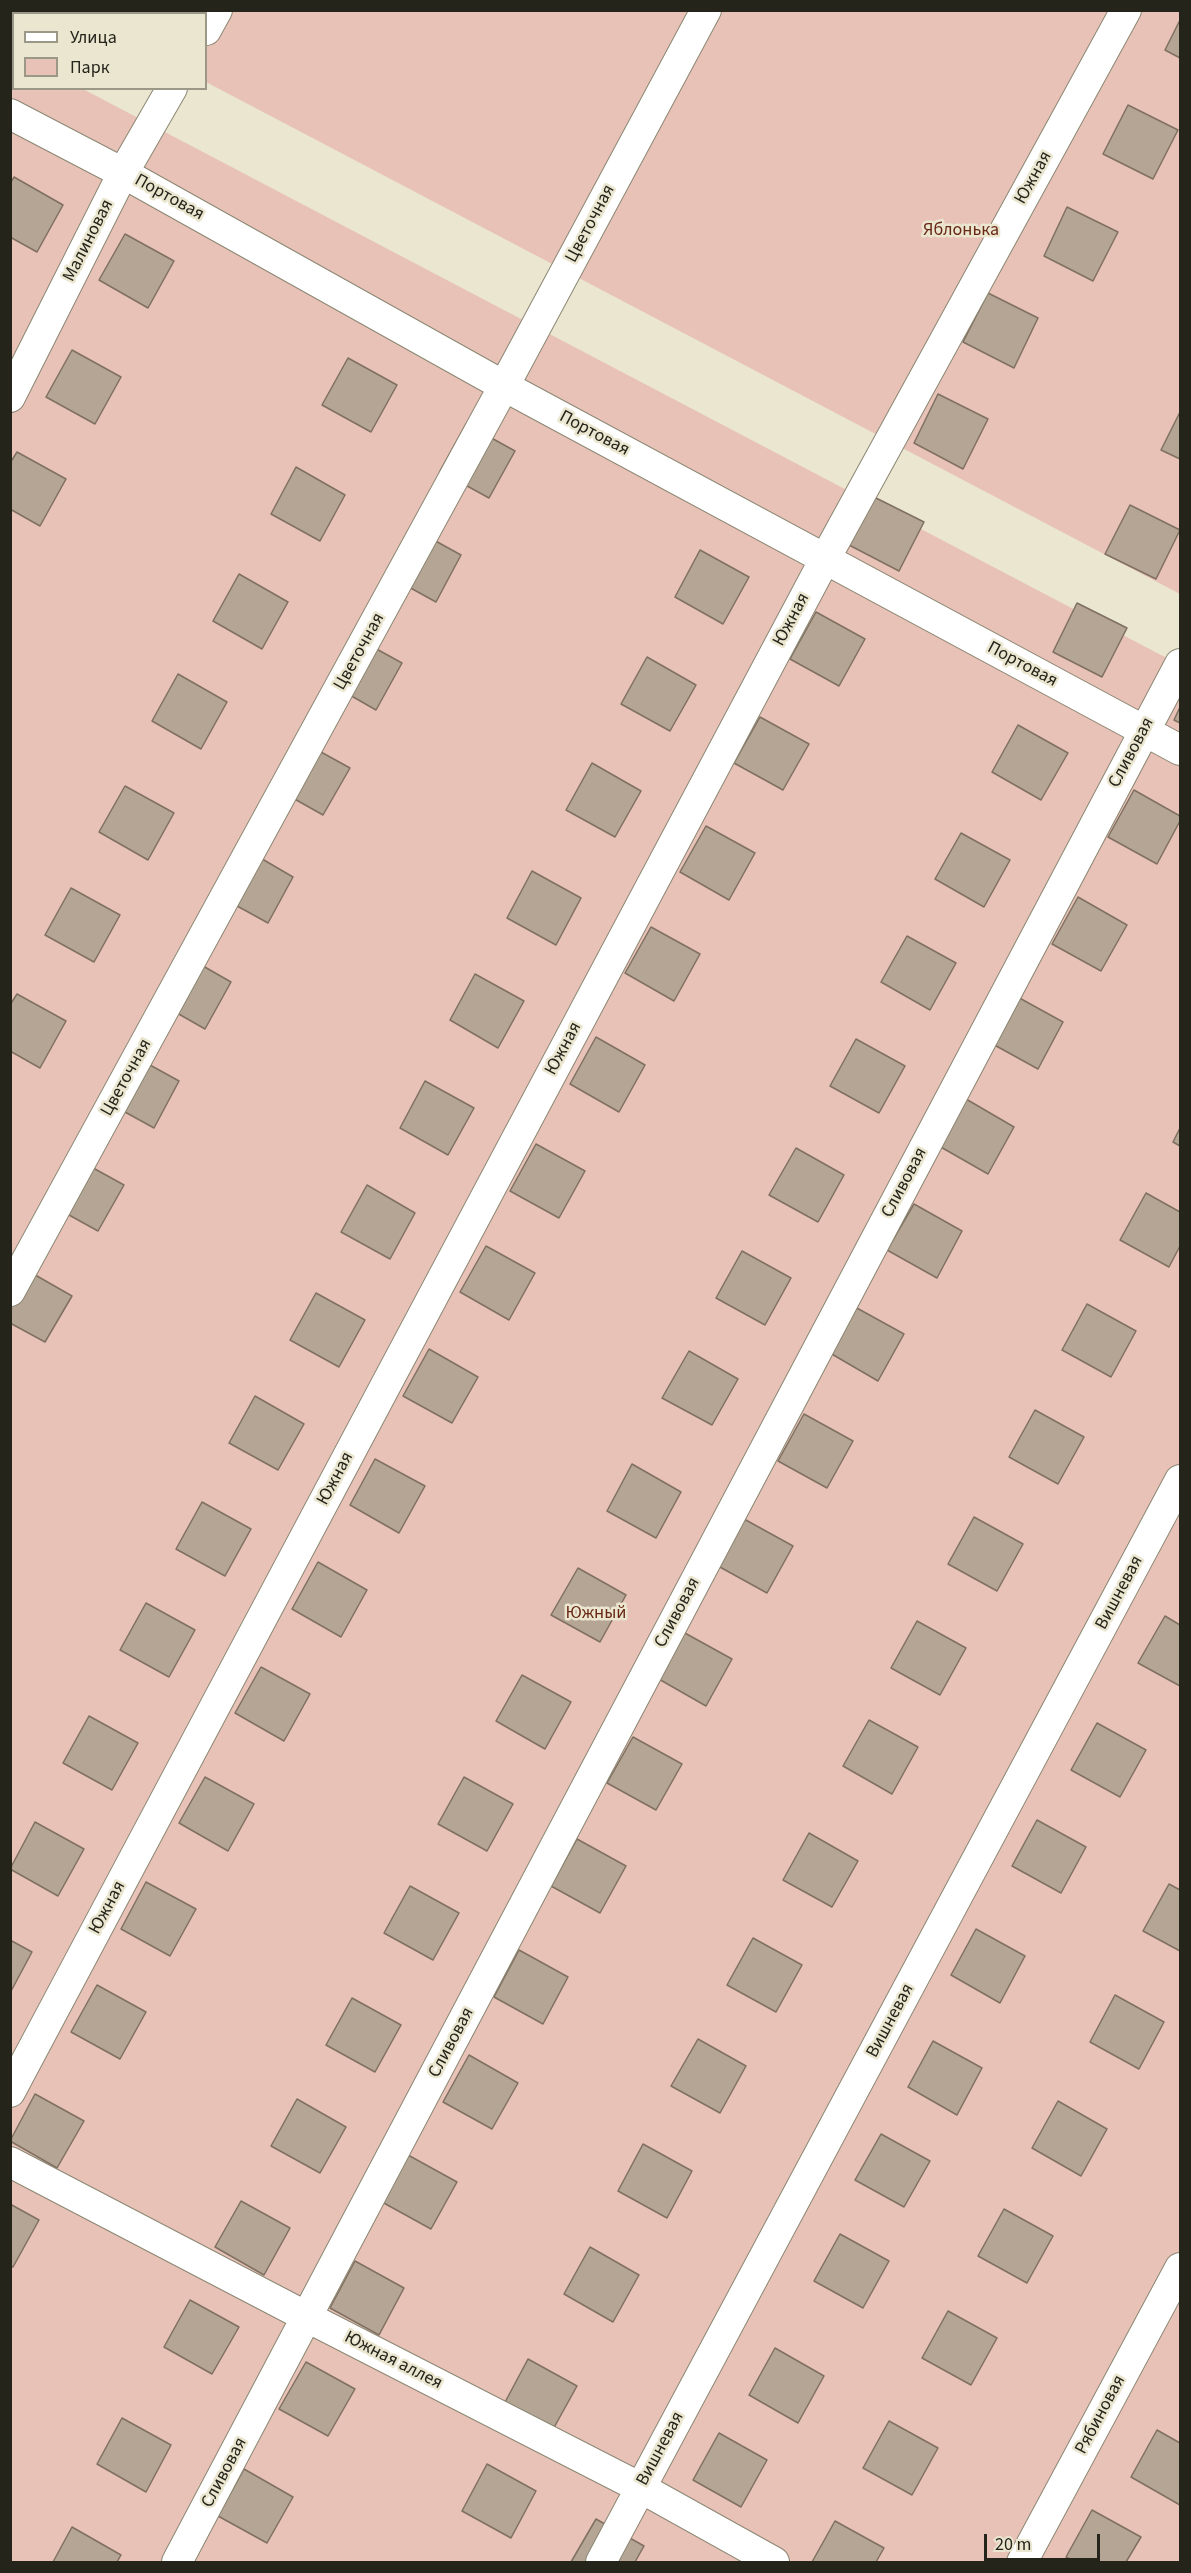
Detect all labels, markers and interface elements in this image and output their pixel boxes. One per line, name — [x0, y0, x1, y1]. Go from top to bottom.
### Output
legend — [12, 12, 207, 90]
text: Улица — [70, 25, 117, 50]
text: Парк — [70, 55, 110, 80]
street label: Южная — [1011, 148, 1057, 208]
street label: Портовая — [130, 170, 208, 226]
street label: Цветочная — [562, 181, 620, 267]
street label: Малиновая — [59, 196, 119, 286]
park label: Яблонька — [923, 220, 999, 242]
street label: Портовая — [555, 407, 633, 461]
street label: Южная — [769, 590, 815, 650]
street label: Цветочная — [330, 610, 390, 694]
street label: Портовая — [983, 638, 1061, 692]
street label: Сливовая — [1105, 714, 1159, 792]
street label: Южная — [541, 1019, 587, 1079]
street label: Цветочная — [97, 1036, 157, 1120]
street label: Сливовая — [878, 1144, 932, 1222]
street label: Южная — [313, 1449, 359, 1509]
street label: Вишневая — [1092, 1552, 1148, 1634]
street label: Сливовая — [651, 1574, 705, 1652]
park label: Южный — [565, 1603, 627, 1625]
street label: Южная — [85, 1878, 131, 1938]
street label: Вишневая — [863, 1980, 919, 2062]
street label: Сливовая — [425, 2004, 479, 2082]
street label: Южная аллея — [340, 2327, 446, 2395]
street label: Рябиновая — [1071, 2372, 1131, 2458]
street label: Вишневая — [633, 2408, 689, 2490]
street label: Сливовая — [198, 2434, 252, 2512]
scale bar — [987, 2522, 1102, 2560]
text: 20 m — [995, 2532, 1031, 2557]

